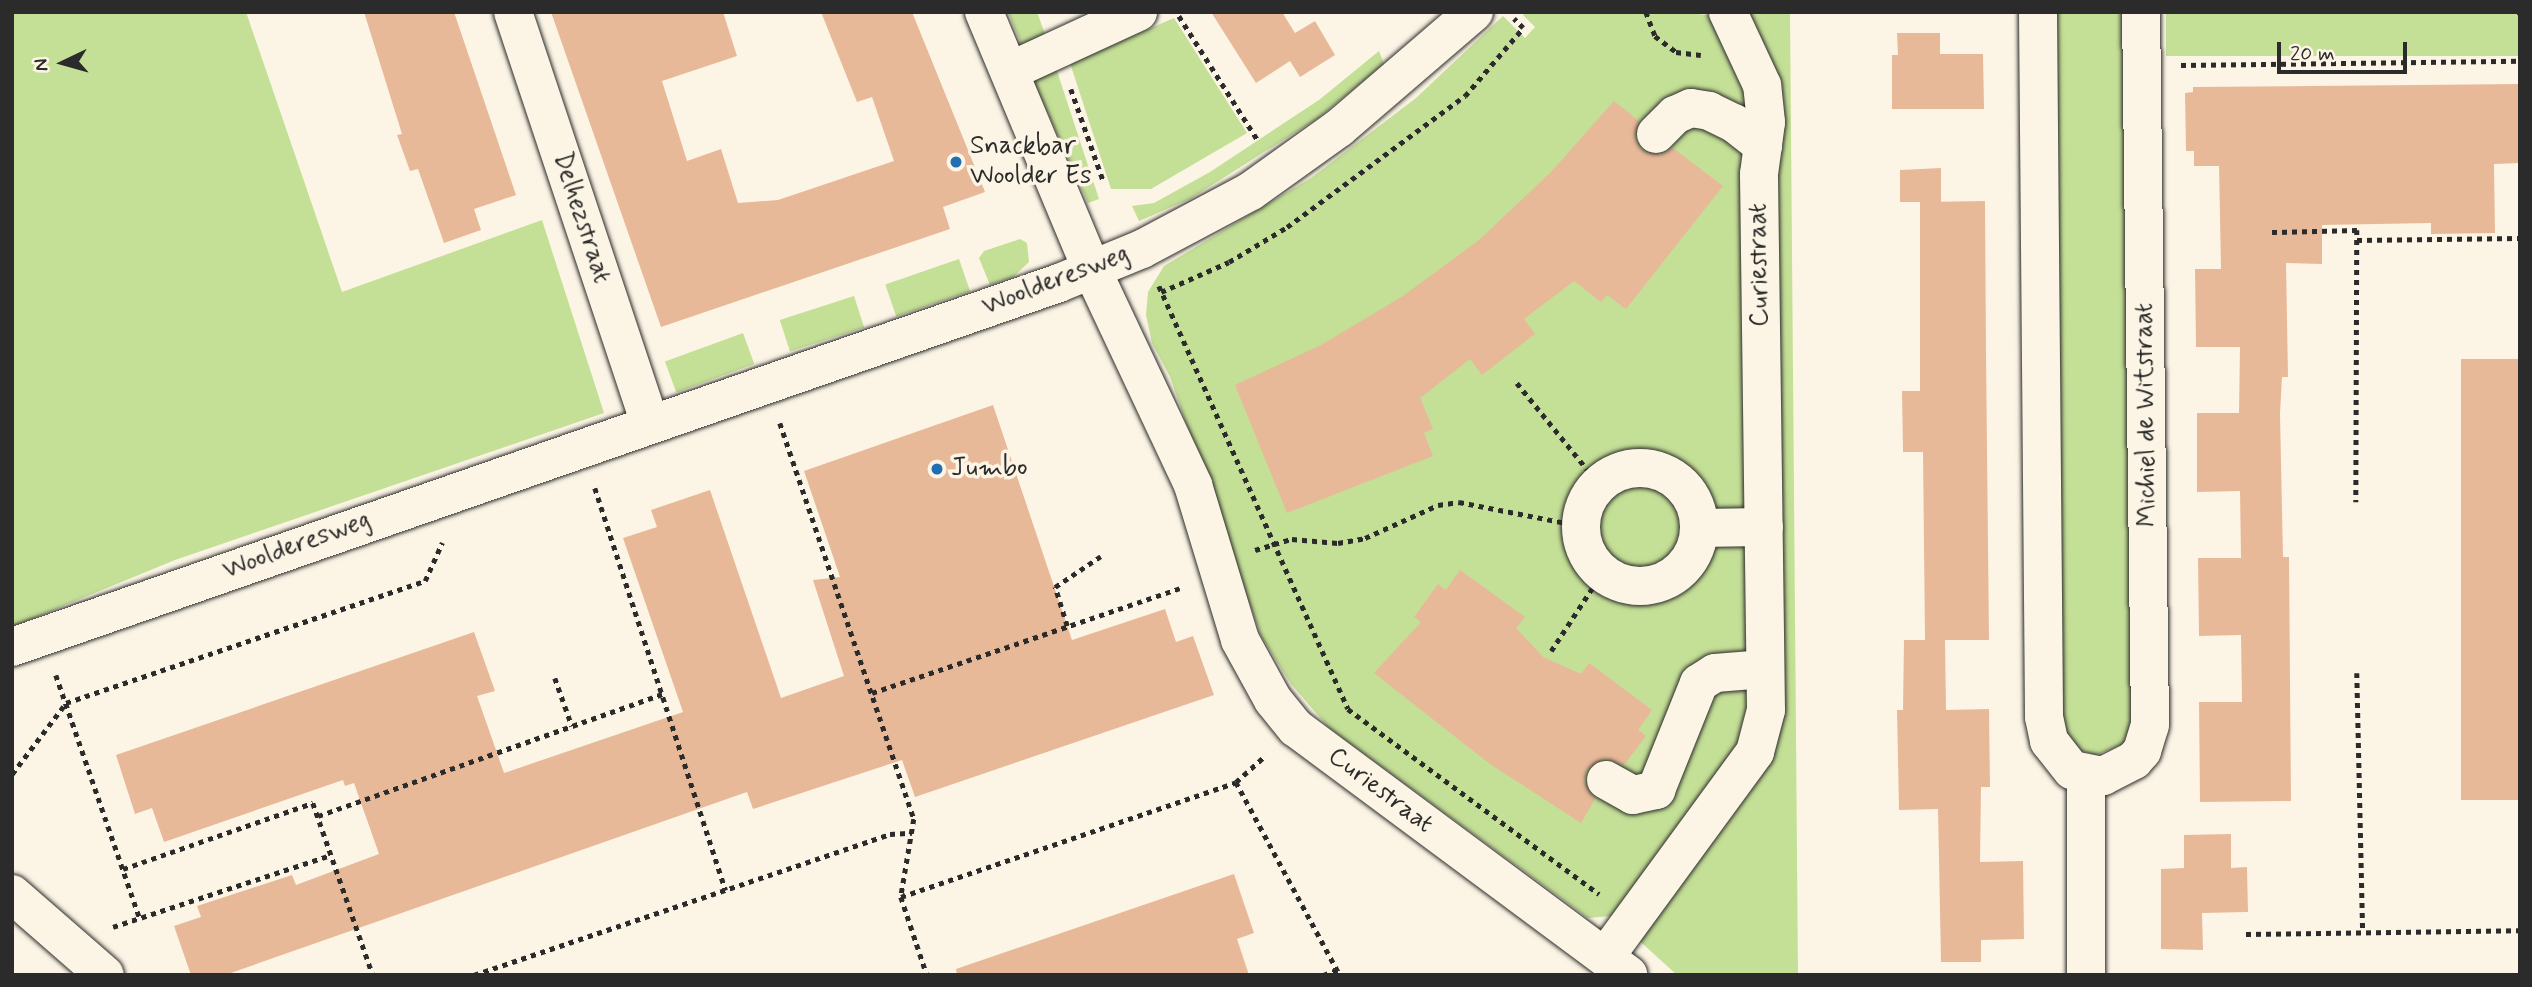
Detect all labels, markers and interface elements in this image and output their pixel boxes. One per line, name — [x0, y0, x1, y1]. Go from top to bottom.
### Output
north arrow — [28, 28, 98, 98]
scale bar — [2280, 28, 2410, 72]
text: 20 m — [2290, 40, 2335, 68]
text: N — [29, 57, 55, 72]
place label: Snackbar Woolder Es — [970, 131, 1091, 192]
street label: Delhezstraat — [545, 149, 617, 287]
marker: Snackbar Woolder Es — [948, 154, 964, 170]
street label: Curiestraat — [1743, 203, 1777, 327]
street label: Woolderesweg — [978, 239, 1134, 323]
street label: Michiel de Witstraat — [2129, 305, 2165, 525]
place label: Jumbo — [951, 453, 1027, 485]
marker: Jumbo — [929, 461, 945, 477]
street label: Woolderesweg — [219, 505, 375, 587]
street label: Curiestraat — [1321, 741, 1439, 841]

